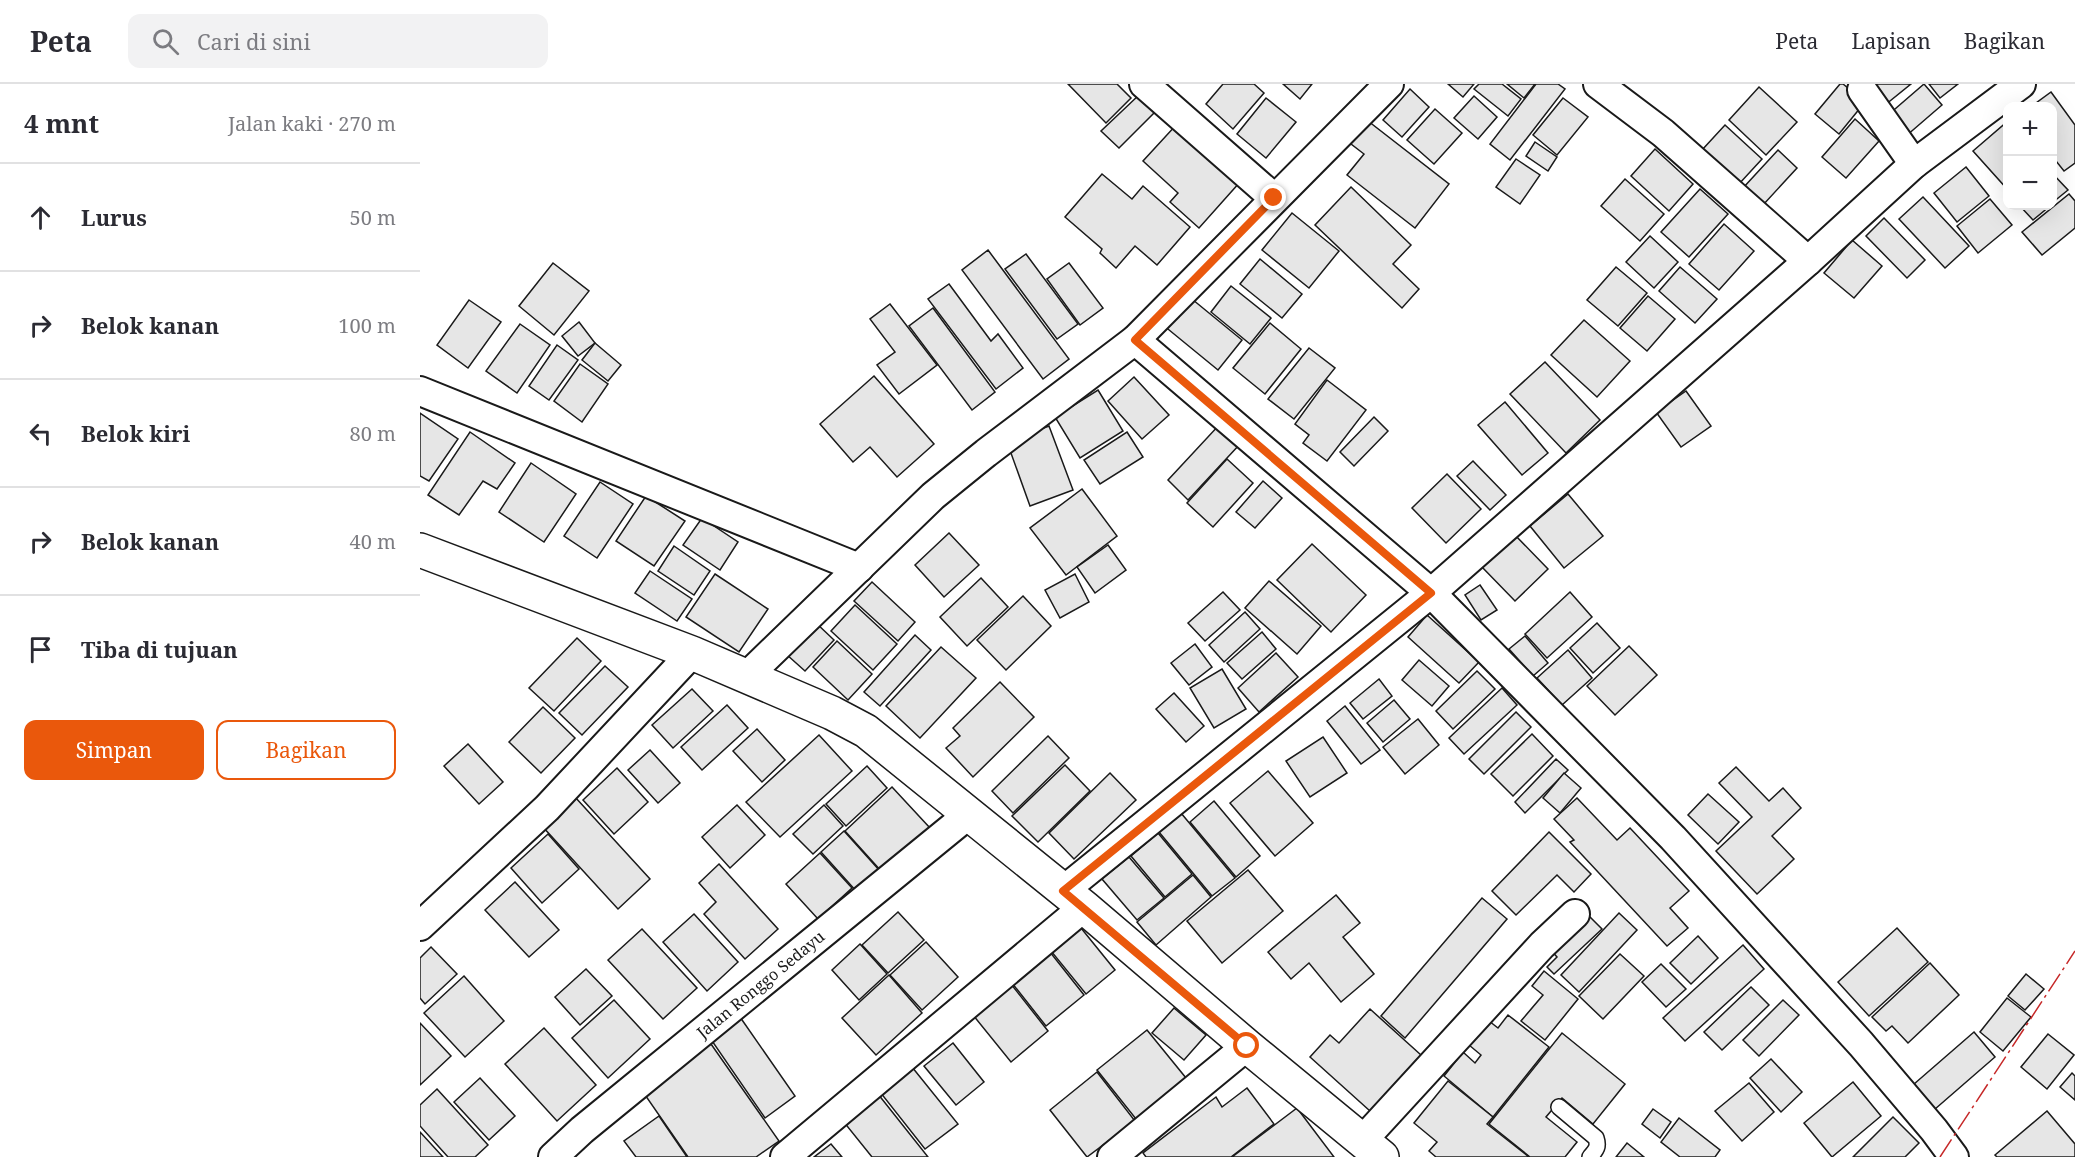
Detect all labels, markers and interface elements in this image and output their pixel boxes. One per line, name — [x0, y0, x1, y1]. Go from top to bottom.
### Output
search box — [128, 14, 548, 68]
text: Peta — [30, 22, 92, 60]
icon: search — [149, 25, 182, 58]
text: Cari di sini — [197, 26, 311, 56]
text: Peta — [1775, 27, 1818, 55]
text: Lapisan — [1851, 27, 1931, 55]
text: Bagikan — [1964, 27, 2045, 55]
map controls — [2003, 102, 2057, 210]
button: + — [2003, 102, 2057, 156]
text: 4 mnt — [24, 105, 99, 141]
text: Jalan kaki · 270 m — [228, 110, 396, 137]
button: − — [2003, 156, 2057, 210]
route end — [1260, 184, 1286, 210]
icon: ahead — [24, 201, 57, 234]
text: Lurus — [81, 202, 147, 232]
text: 50 m — [350, 204, 396, 231]
icon: right — [24, 309, 57, 342]
text: Belok kanan — [81, 310, 219, 340]
text: 100 m — [338, 312, 396, 339]
icon: left — [24, 417, 57, 450]
text: Belok kiri — [81, 418, 190, 448]
text: 80 m — [350, 420, 396, 447]
icon: right — [24, 525, 57, 558]
text: Belok kanan — [81, 526, 219, 556]
text: 40 m — [350, 528, 396, 555]
icon: arrive — [24, 633, 57, 666]
text: Tiba di tujuan — [81, 634, 238, 664]
button: Simpan — [24, 720, 204, 780]
button: Bagikan — [216, 720, 396, 780]
street label: Jalan Ronggo Sedayu — [691, 926, 829, 1044]
route start — [1233, 1032, 1259, 1058]

